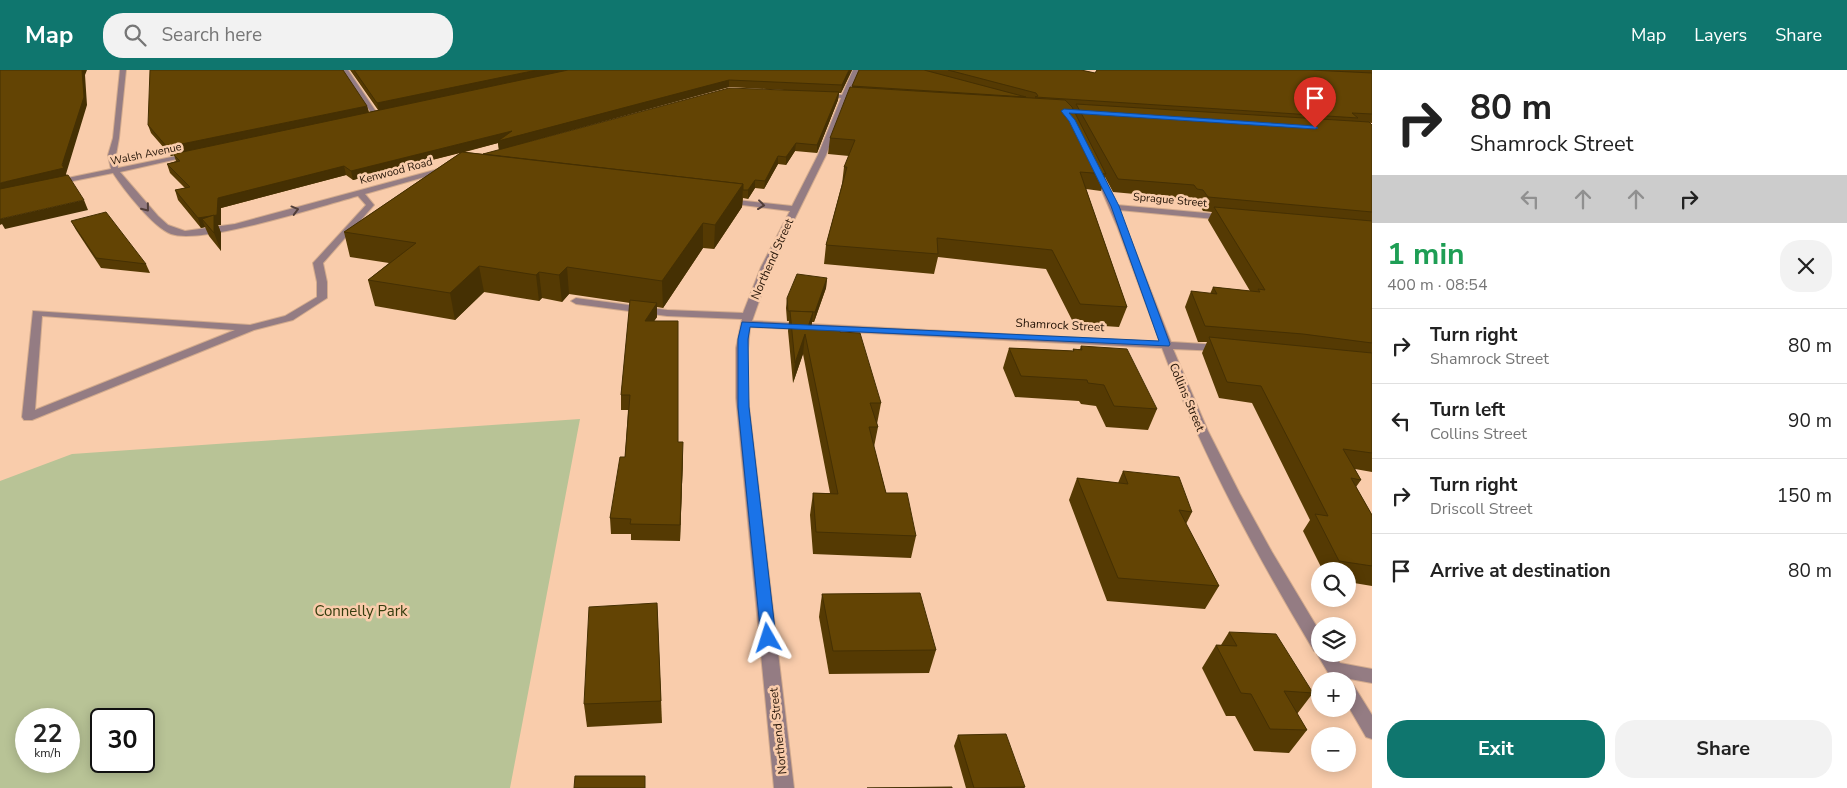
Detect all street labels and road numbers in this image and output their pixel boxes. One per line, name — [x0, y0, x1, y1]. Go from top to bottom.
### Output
street label: Walsh Avenue — [109, 139, 183, 169]
street label: Kenwood Road — [358, 154, 434, 188]
street label: Sprague Street — [1132, 189, 1208, 211]
street label: Northend Street — [747, 215, 797, 302]
street label: Shamrock Street — [1015, 315, 1106, 335]
street label: Collins Street — [1165, 360, 1209, 434]
street label: Northend Street — [765, 686, 791, 775]

